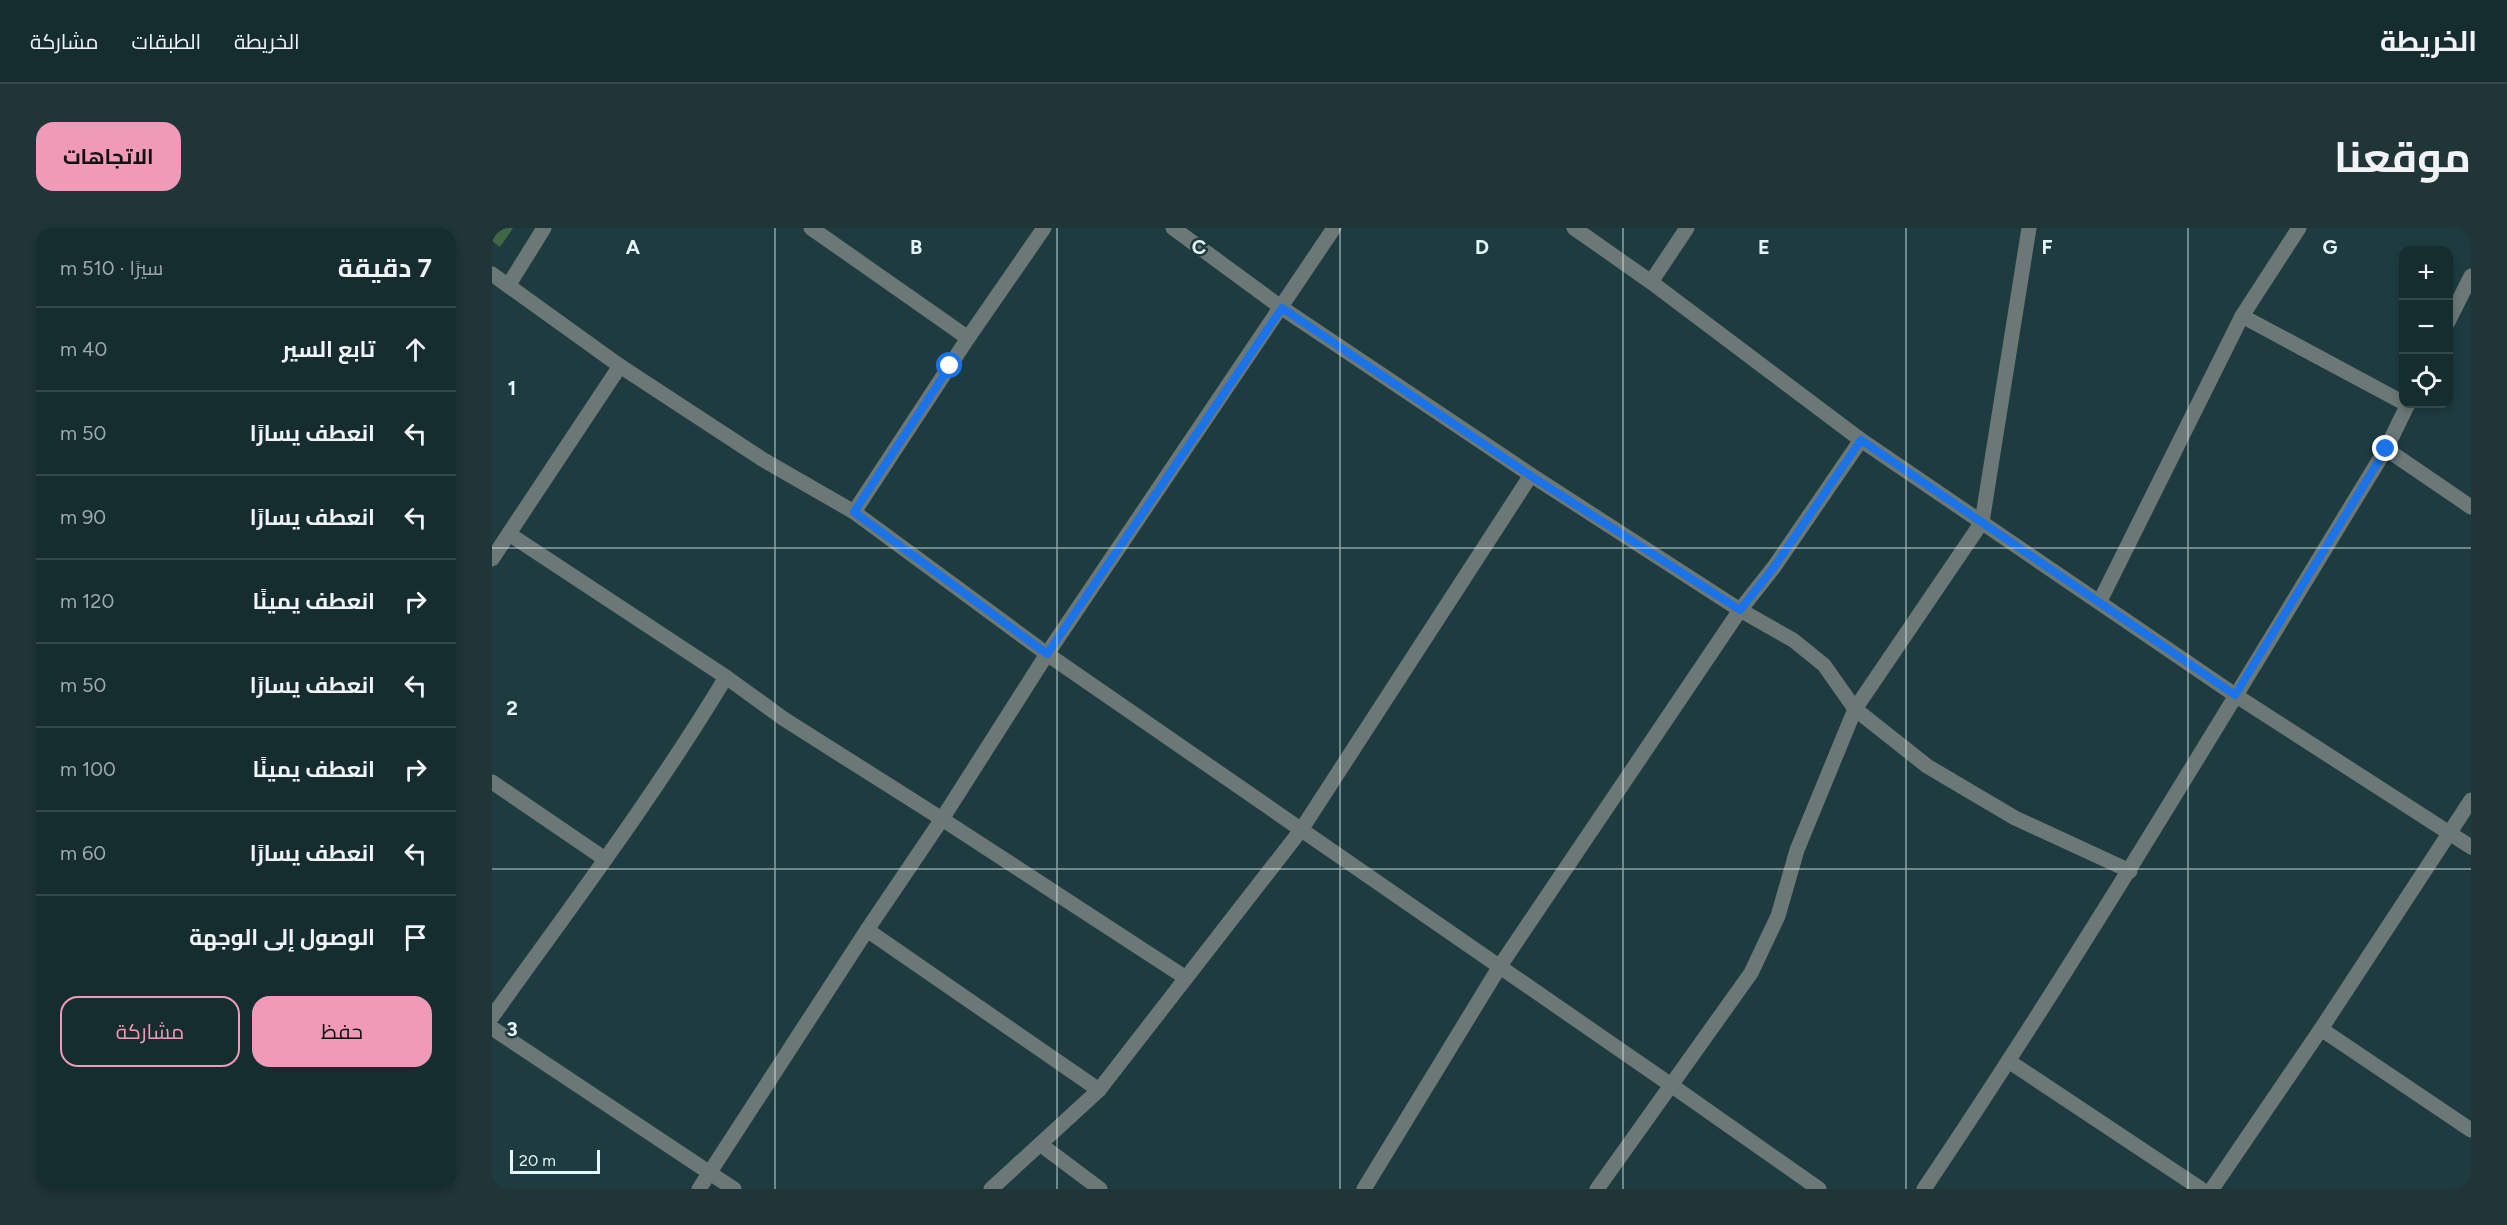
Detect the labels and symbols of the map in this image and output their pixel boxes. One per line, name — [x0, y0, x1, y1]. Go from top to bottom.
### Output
text: A — [626, 235, 641, 259]
text: B — [910, 235, 922, 259]
text: C — [1192, 235, 1206, 259]
text: D — [1475, 235, 1489, 259]
text: E — [1758, 235, 1770, 259]
text: F — [2041, 235, 2053, 259]
text: G — [2323, 235, 2338, 259]
route start — [936, 352, 962, 378]
text: 1 — [508, 376, 516, 400]
route end — [2372, 435, 2398, 461]
text: 2 — [506, 696, 518, 720]
text: 3 — [506, 1017, 518, 1041]
scale bar — [510, 1147, 600, 1174]

